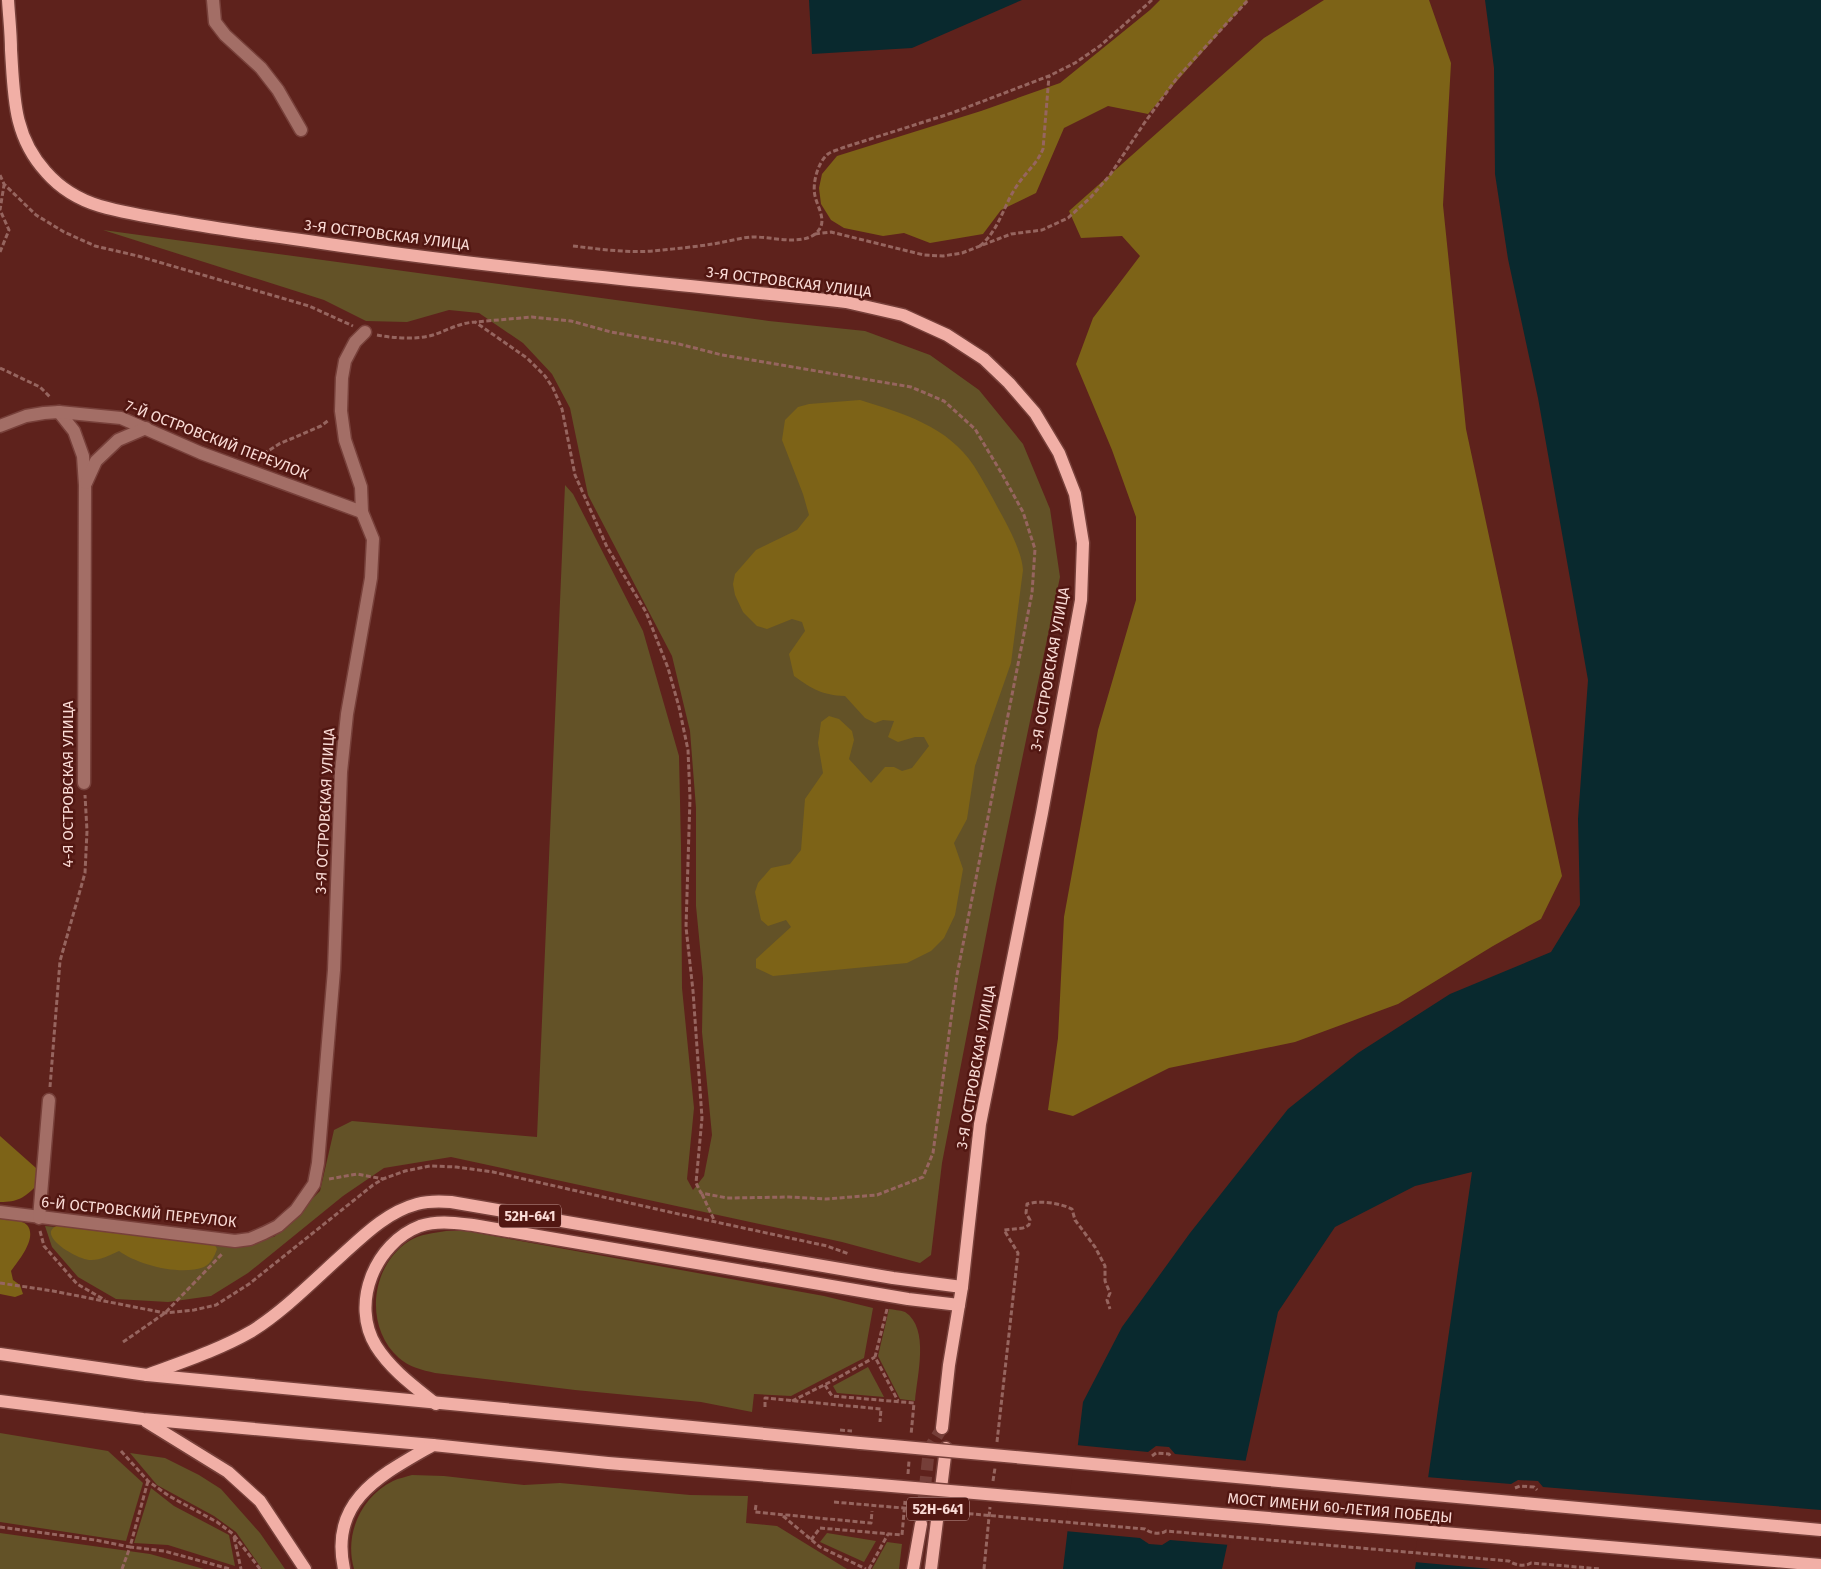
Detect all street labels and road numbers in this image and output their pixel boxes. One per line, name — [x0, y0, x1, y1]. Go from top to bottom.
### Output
street label: 3-Я ОСТРОВСКАЯ УЛИЦА — [303, 216, 471, 254]
street label: 3-Я ОСТРОВСКАЯ УЛИЦА — [705, 263, 873, 301]
street label: 7-Й ОСТРОВСКИЙ ПЕРЕУЛОК — [123, 397, 311, 483]
street label: 3-Я ОСТРОВСКАЯ УЛИЦА — [1027, 585, 1073, 752]
street label: 4-Я ОСТРОВСКАЯ УЛИЦА — [59, 700, 77, 867]
street label: 3-Я ОСТРОВСКАЯ УЛИЦА — [312, 727, 338, 895]
street label: 3-Я ОСТРОВСКАЯ УЛИЦА — [953, 983, 999, 1150]
street label: 6-Й ОСТРОВСКИЙ ПЕРЕУЛОК — [40, 1193, 238, 1231]
road number: 52Н-641 — [499, 1204, 561, 1228]
street label: МОСТ ИМЕНИ 60-ЛЕТИЯ ПОБЕДЫ — [1227, 1489, 1453, 1527]
road number: 52Н-641 — [907, 1498, 969, 1520]

